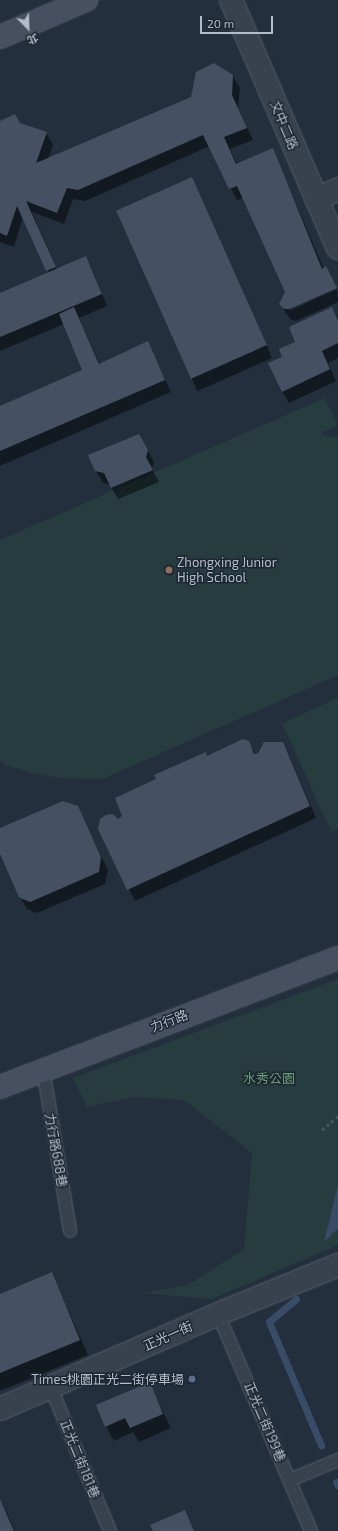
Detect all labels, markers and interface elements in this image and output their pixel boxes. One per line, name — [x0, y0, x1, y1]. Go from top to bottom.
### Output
north arrow — [8, 8, 48, 48]
scale bar — [202, 8, 275, 34]
text: 20 m — [207, 16, 234, 30]
text: 北 — [25, 31, 40, 48]
street label: 文中二路 — [267, 98, 301, 152]
place label: Zhongxing Junior High School — [177, 555, 277, 586]
marker: Zhongxing Junior High School — [164, 565, 174, 575]
street label: 力行路 — [148, 1007, 190, 1035]
park label: 水秀公園 — [243, 1070, 295, 1086]
street label: 力行路688巷 — [42, 1112, 70, 1188]
street label: 正光一街 — [141, 1318, 195, 1354]
place label: Times桃園正光二街停車場 — [31, 1371, 184, 1387]
marker: Times桃園正光二街停車場 — [187, 1374, 197, 1384]
street label: 正光二街199巷 — [241, 1380, 289, 1464]
street label: 正光二街181巷 — [57, 1417, 103, 1501]

